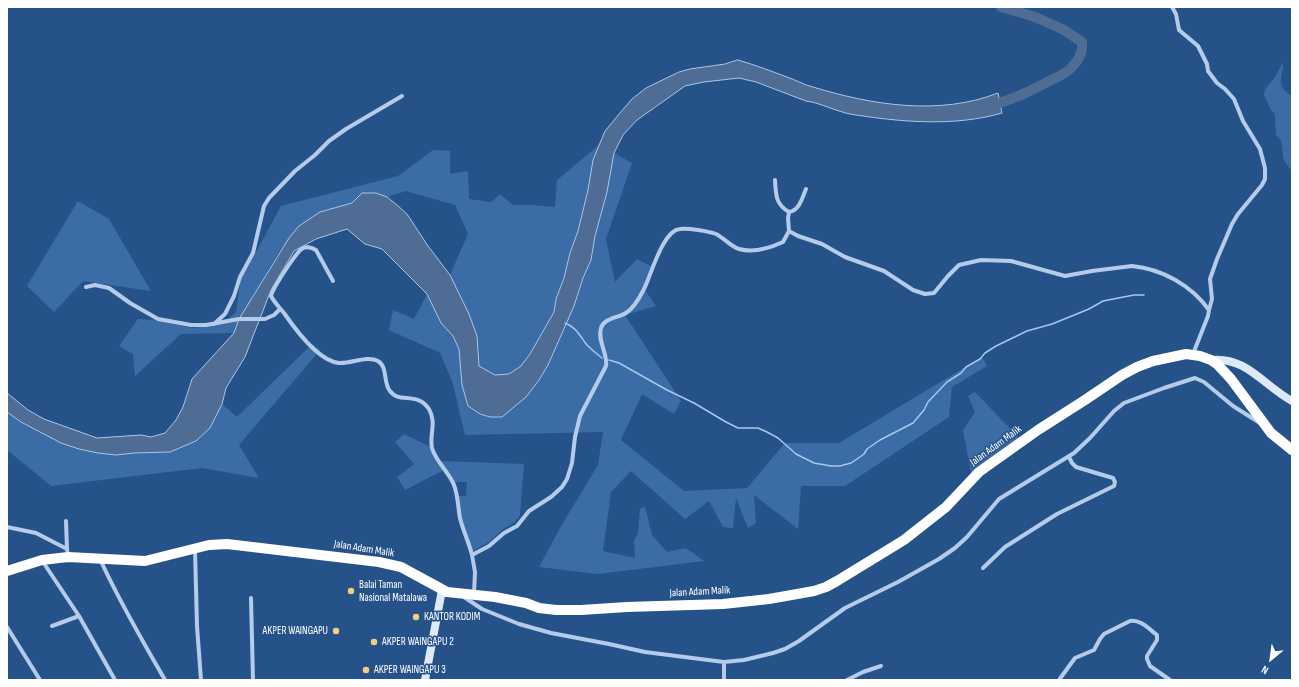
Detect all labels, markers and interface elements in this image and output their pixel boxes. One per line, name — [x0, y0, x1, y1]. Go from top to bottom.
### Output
street label: Jalan Adam Malik — [968, 423, 1024, 469]
street label: Jalan Adam Malik — [333, 538, 395, 560]
place label: Balai Taman Nasional Matalawa — [359, 578, 427, 604]
street label: Jalan Adam Malik — [669, 584, 731, 600]
marker: Balai Taman Nasional Matalawa — [346, 586, 356, 596]
place label: KANTOR KODIM — [424, 610, 480, 624]
marker: KANTOR KODIM — [411, 612, 421, 622]
place label: AKPER WAINGAPU — [263, 624, 328, 638]
marker: AKPER WAINGAPU — [331, 626, 341, 636]
place label: AKPER WAINGAPU 2 — [382, 635, 454, 649]
marker: AKPER WAINGAPU 2 — [369, 637, 379, 647]
north arrow — [1251, 639, 1291, 679]
place label: AKPER WAINGAPU 3 — [374, 663, 446, 677]
text: N — [1259, 663, 1271, 677]
marker: AKPER WAINGAPU 3 — [361, 665, 371, 675]

